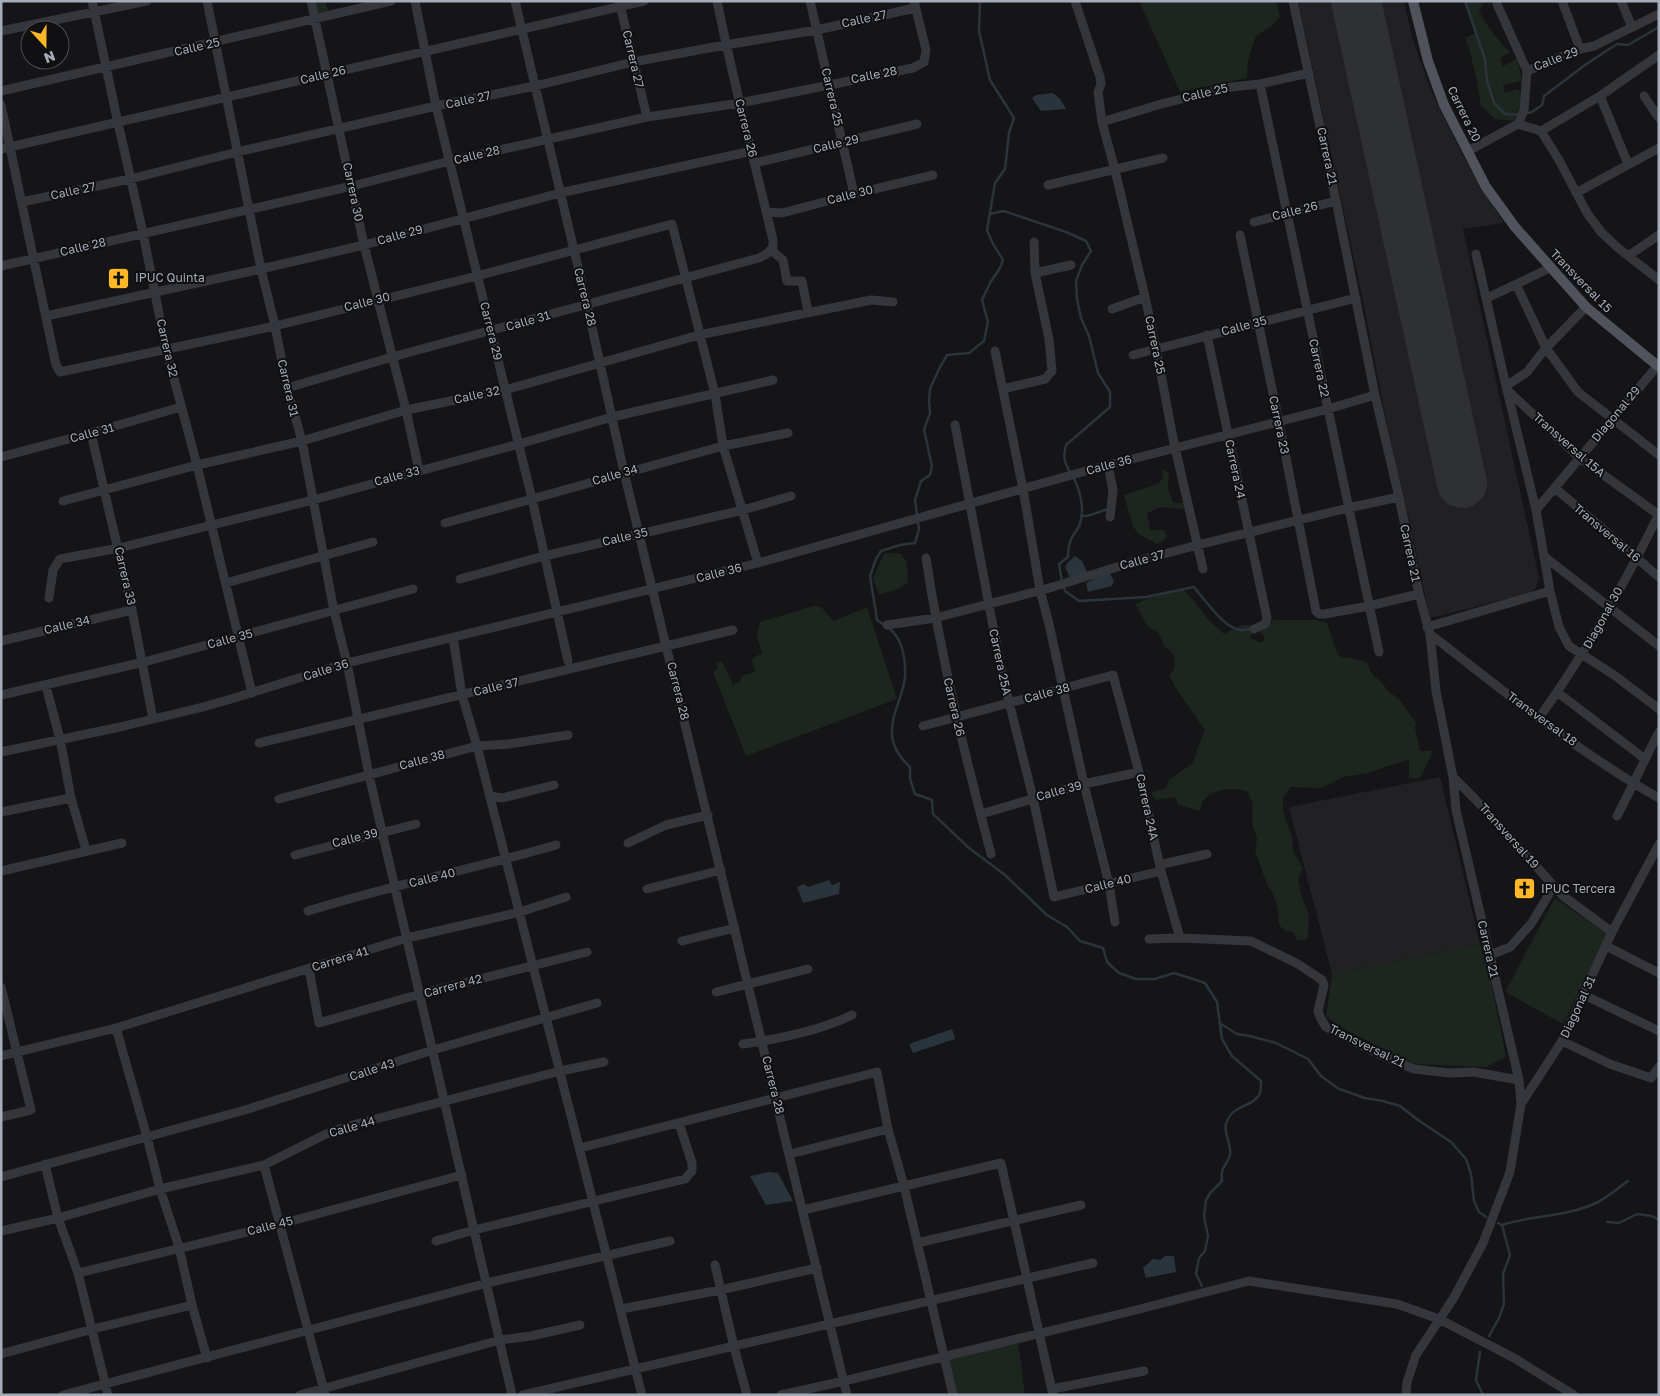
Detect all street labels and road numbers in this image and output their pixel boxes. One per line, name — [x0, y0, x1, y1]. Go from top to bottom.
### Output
street label: Calle 27 — [840, 6, 888, 31]
street label: Carrera 27 — [620, 29, 647, 89]
street label: Calle 25 — [173, 34, 221, 59]
street label: Calle 29 — [1531, 43, 1580, 74]
street label: Calle 26 — [298, 62, 347, 87]
street label: Calle 28 — [850, 63, 898, 86]
street label: Carrera 25 — [818, 66, 846, 128]
street label: Calle 25 — [1181, 80, 1229, 105]
street label: Carrera 20 — [1445, 84, 1484, 144]
street label: Calle 27 — [444, 87, 492, 112]
street label: Carrera 26 — [732, 97, 761, 159]
street label: Carrera 21 — [1314, 126, 1341, 186]
street label: Calle 29 — [811, 131, 860, 156]
street label: Calle 28 — [452, 142, 501, 167]
street label: Carrera 30 — [340, 161, 367, 223]
street label: Calle 27 — [49, 178, 97, 203]
street label: Calle 30 — [825, 182, 874, 207]
street label: Calle 26 — [1270, 198, 1319, 223]
street label: Calle 29 — [375, 221, 424, 248]
street label: Calle 28 — [58, 234, 107, 259]
street label: Transversal 15 — [1547, 246, 1615, 315]
street label: Carrera 28 — [571, 266, 600, 328]
street label: Calle 30 — [342, 289, 391, 314]
street label: Carrera 29 — [477, 300, 506, 362]
street label: Calle 31 — [504, 307, 552, 334]
street label: Calle 35 — [1219, 312, 1268, 339]
street label: Carrera 25 — [1142, 314, 1169, 376]
street label: Carrera 32 — [153, 317, 181, 379]
street label: Carrera 22 — [1306, 337, 1333, 399]
street label: Carrera 31 — [275, 358, 302, 418]
street label: Calle 32 — [453, 382, 501, 407]
street label: Diagonal 29 — [1588, 383, 1643, 445]
street label: Carrera 23 — [1266, 394, 1293, 456]
street label: Transversal 15A — [1530, 409, 1608, 480]
street label: Calle 31 — [68, 419, 116, 446]
street label: Carrera 24 — [1222, 438, 1249, 500]
street label: Calle 36 — [1084, 451, 1133, 478]
street label: Calle 34 — [590, 461, 639, 488]
street label: Calle 33 — [372, 462, 421, 489]
street label: Transversal 16 — [1571, 500, 1644, 565]
street label: Carrera 21 — [1397, 523, 1424, 583]
street label: Calle 35 — [601, 524, 649, 549]
street label: Carrera 33 — [111, 545, 139, 607]
street label: Calle 37 — [1118, 546, 1166, 573]
street label: Calle 36 — [694, 560, 743, 585]
street label: Diagonal 30 — [1579, 584, 1626, 651]
street label: Calle 34 — [42, 612, 91, 637]
street label: Calle 35 — [205, 625, 254, 652]
street label: Carrera 25A — [986, 627, 1015, 696]
street label: Calle 36 — [301, 656, 350, 684]
street label: Carrera 28 — [664, 660, 693, 722]
street label: Calle 37 — [472, 674, 520, 699]
street label: Carrera 26 — [940, 676, 969, 738]
street label: Calle 38 — [1022, 679, 1071, 706]
street label: Transversal 18 — [1504, 688, 1580, 749]
street label: Calle 38 — [397, 746, 446, 773]
street label: Carrera 24A — [1133, 772, 1162, 842]
street label: Calle 39 — [1034, 777, 1083, 804]
street label: Transversal 19 — [1476, 800, 1543, 871]
street label: Calle 39 — [330, 825, 379, 850]
street label: Calle 40 — [407, 865, 457, 891]
street label: Calle 40 — [1083, 871, 1133, 897]
street label: Carrera 21 — [1475, 919, 1502, 979]
street label: Carrera 41 — [310, 943, 370, 974]
street label: Carrera 42 — [422, 971, 484, 1000]
street label: Diagonal 31 — [1557, 973, 1599, 1040]
street label: Transversal 21 — [1327, 1021, 1408, 1070]
street label: Carrera 28 — [759, 1054, 788, 1116]
street label: Calle 43 — [347, 1055, 396, 1084]
street label: Calle 44 — [327, 1113, 377, 1140]
street label: Calle 45 — [245, 1213, 294, 1238]

